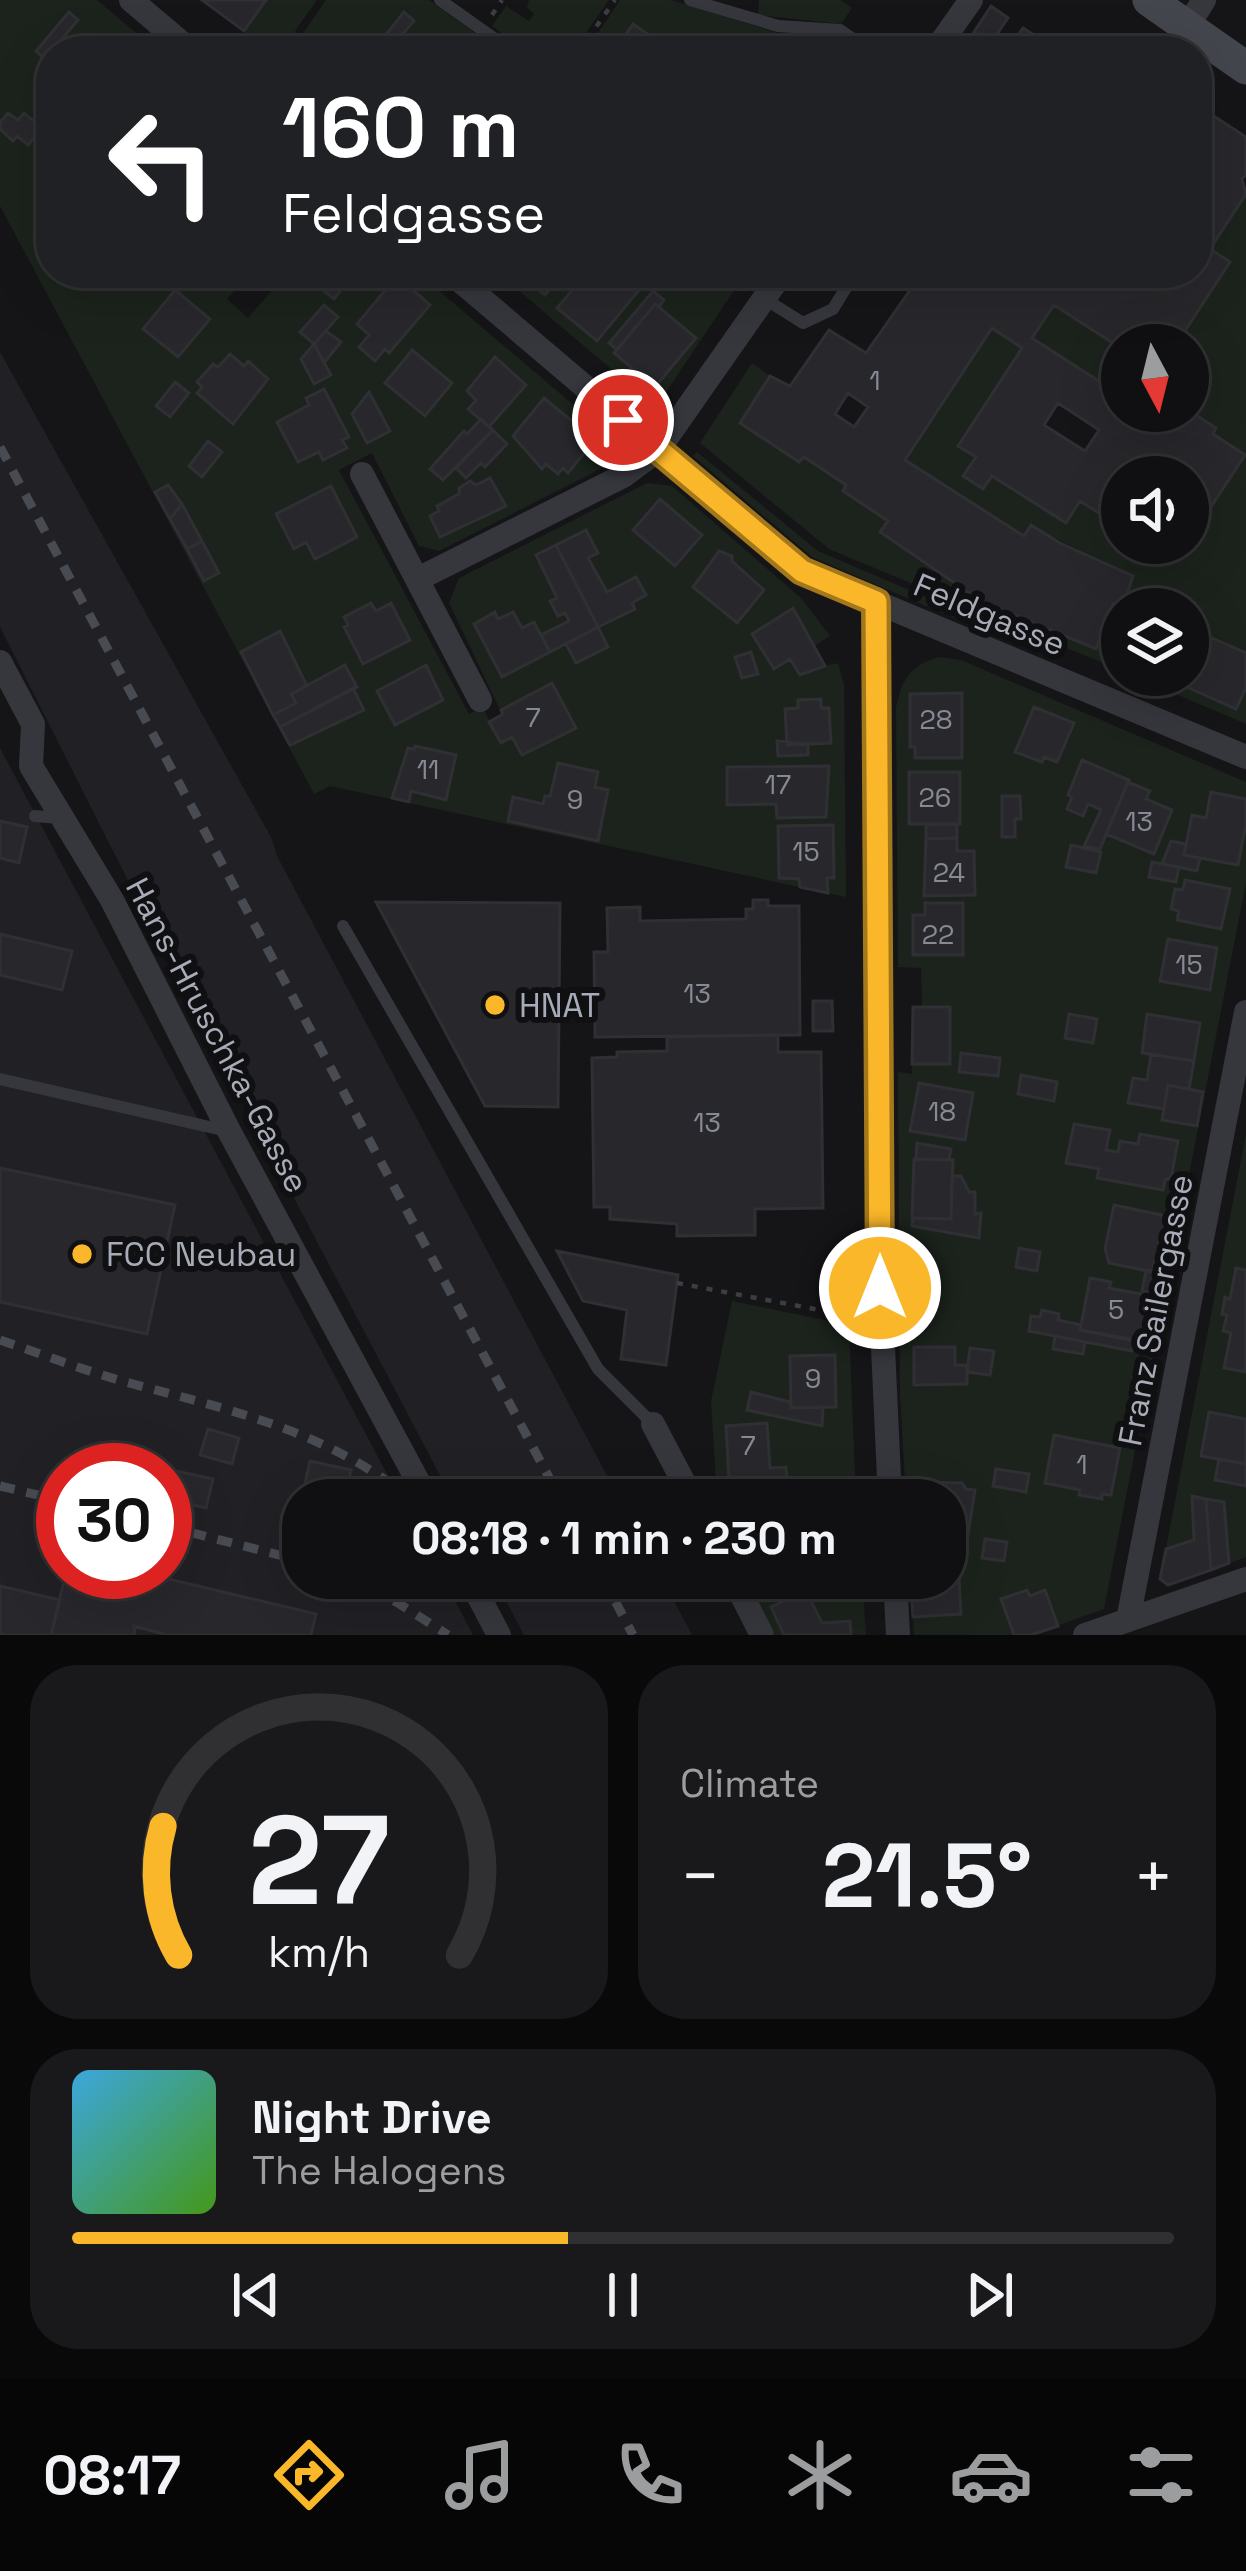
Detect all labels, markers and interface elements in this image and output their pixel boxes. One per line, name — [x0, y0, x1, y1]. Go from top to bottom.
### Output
text: 160 m — [282, 74, 519, 182]
icon: left — [84, 84, 240, 240]
text: Feldgasse — [282, 179, 545, 248]
north arrow — [1101, 324, 1209, 432]
map controls — [1101, 324, 1209, 696]
house number: 1 — [869, 363, 881, 398]
pin — [572, 369, 674, 471]
icon: arrive — [590, 387, 656, 453]
button: sound — [1101, 456, 1209, 564]
street label: Feldgasse — [907, 564, 1072, 666]
button: layers — [1101, 588, 1209, 696]
house number: 7 — [525, 700, 541, 735]
house number: 28 — [919, 702, 953, 737]
house number: 11 — [417, 752, 439, 787]
house number: 17 — [765, 767, 791, 802]
house number: 26 — [919, 780, 951, 815]
house number: 9 — [567, 782, 583, 817]
house number: 13 — [1125, 804, 1153, 839]
house number: 15 — [792, 834, 820, 869]
house number: 24 — [933, 855, 965, 890]
street label: Hans-Hruschka-Gasse — [116, 871, 318, 1200]
house number: 22 — [922, 917, 954, 952]
house number: 15 — [1175, 947, 1203, 982]
house number: 13 — [683, 976, 711, 1011]
place label: HNAT — [519, 985, 600, 1027]
marker: HNAT — [482, 992, 508, 1018]
house number: 18 — [928, 1094, 956, 1129]
house number: 13 — [693, 1105, 721, 1140]
street label: Franz Sailergasse — [1109, 1171, 1203, 1450]
position arrow — [817, 1225, 943, 1351]
place label: FCC Neubau — [106, 1234, 296, 1276]
marker: FCC Neubau — [69, 1241, 95, 1267]
house number: 5 — [1108, 1292, 1124, 1327]
house number: 9 — [805, 1361, 821, 1396]
house number: 7 — [740, 1428, 756, 1463]
speed limit sign: 30 — [36, 1443, 192, 1599]
house number: 1 — [1076, 1447, 1088, 1482]
text: 08:18 · 1 min · 230 m — [411, 1510, 837, 1567]
text: Climate — [680, 1759, 819, 1808]
text: 27 — [248, 1781, 390, 1940]
text: 21.5° — [822, 1818, 1032, 1933]
text: − — [680, 1834, 721, 1918]
text: + — [1133, 1834, 1174, 1918]
text: km/h — [268, 1925, 370, 1980]
text: Night Drive — [252, 2089, 492, 2146]
text: The Halogens — [252, 2146, 506, 2195]
icon: previous — [223, 2262, 289, 2328]
icon: pause — [590, 2262, 656, 2328]
icon: next — [957, 2262, 1023, 2328]
icon: directions — [267, 2433, 351, 2517]
icon: music — [438, 2433, 522, 2517]
icon: phone — [608, 2433, 692, 2517]
icon: climate — [778, 2433, 862, 2517]
icon: car — [949, 2433, 1033, 2517]
icon: filters — [1119, 2433, 1203, 2517]
text: 08:17 — [43, 2441, 181, 2510]

